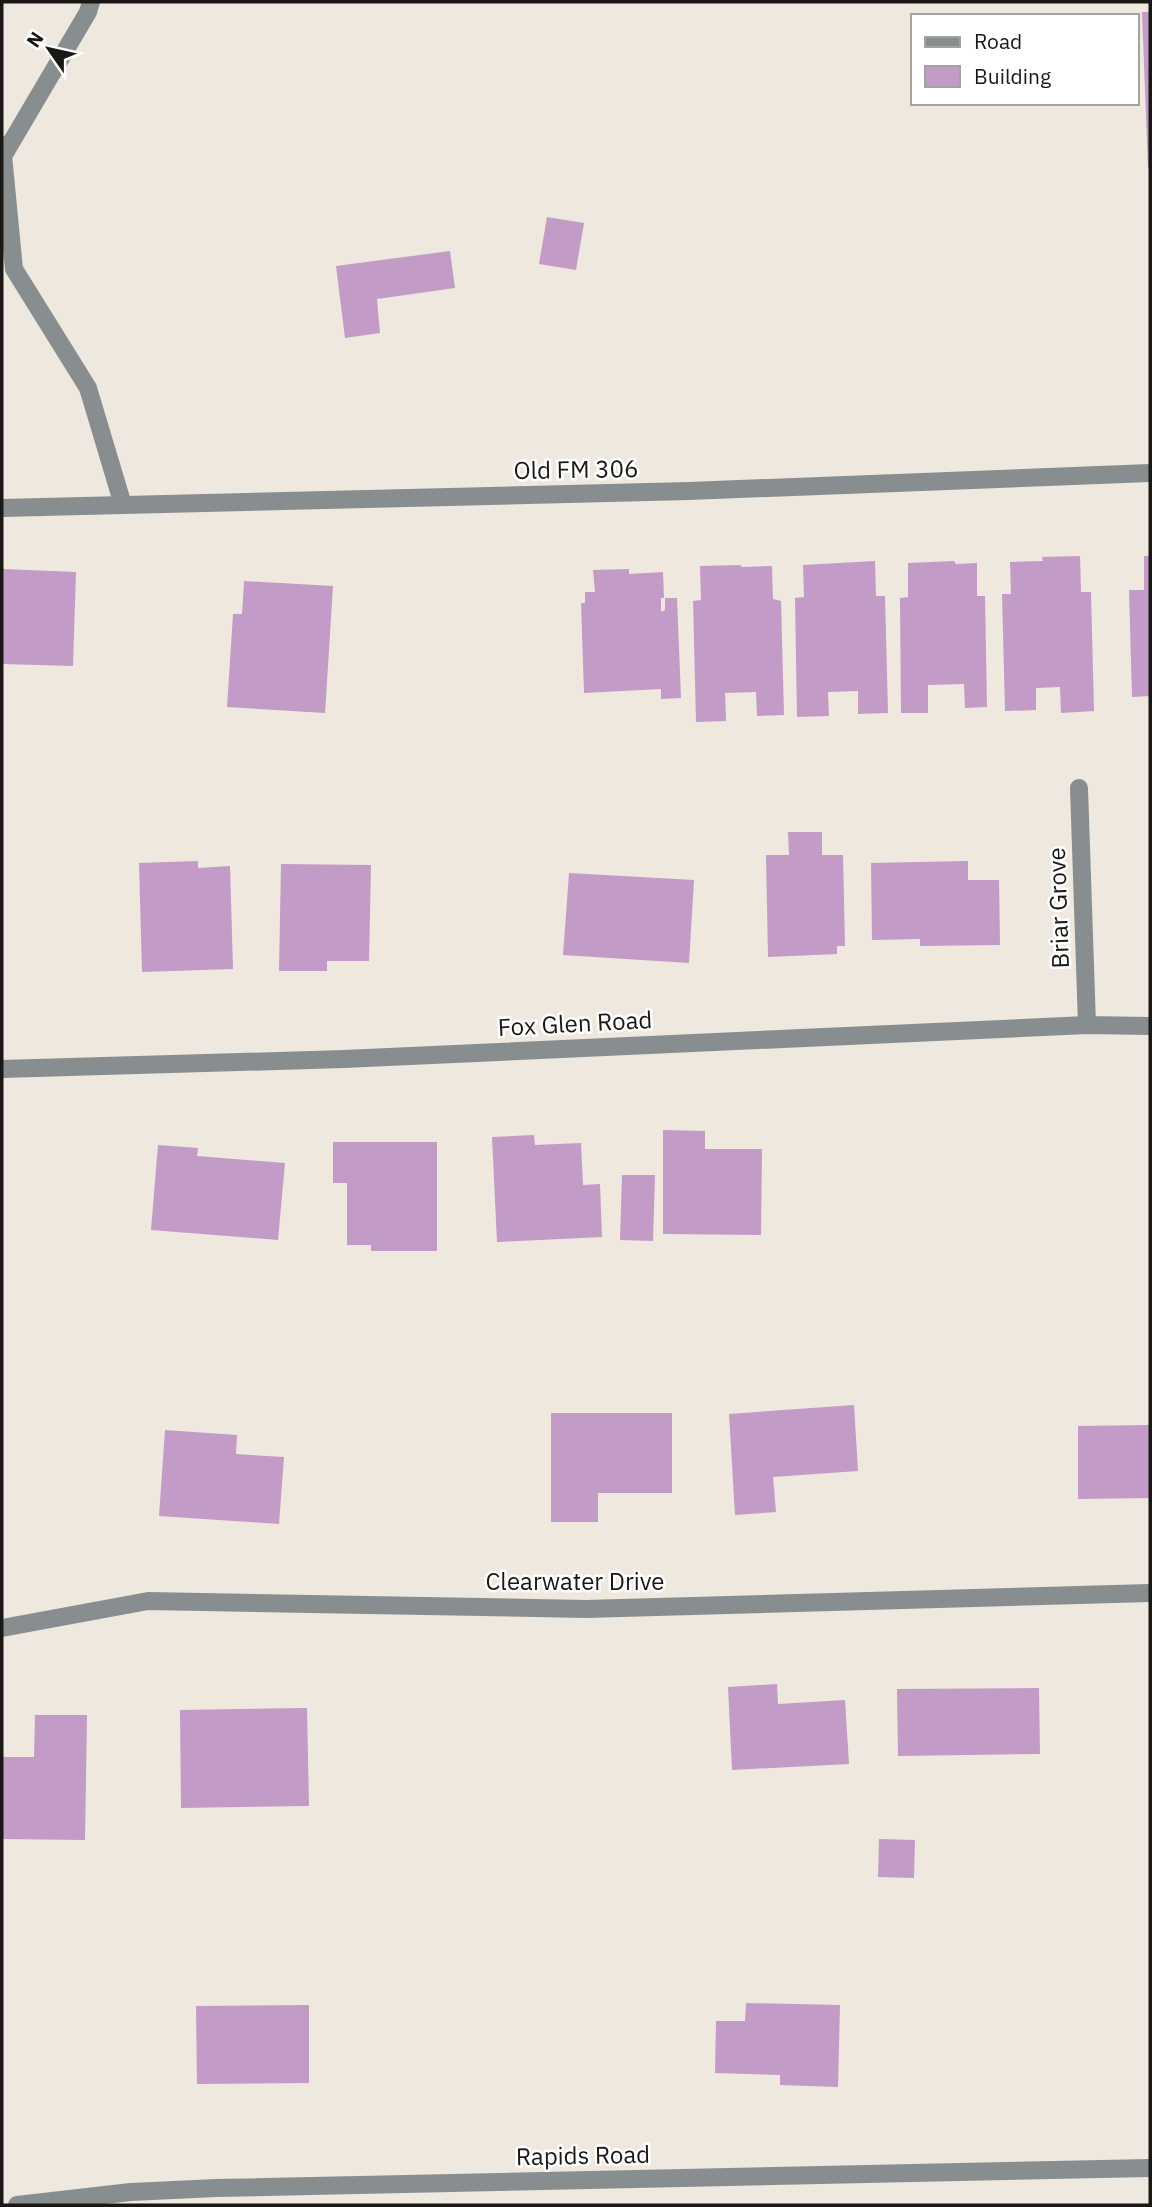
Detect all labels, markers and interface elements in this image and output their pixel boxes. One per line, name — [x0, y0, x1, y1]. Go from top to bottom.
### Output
north arrow — [14, 14, 84, 84]
legend — [911, 14, 1138, 105]
text: N — [21, 27, 49, 52]
text: Road — [974, 27, 1022, 55]
text: Building — [974, 62, 1051, 90]
street label: Old FM 306 — [513, 452, 639, 486]
street label: Briar Grove — [1040, 847, 1076, 969]
street label: Fox Glen Road — [497, 1003, 653, 1043]
street label: Clearwater Drive — [485, 1565, 665, 1597]
street label: Rapids Road — [516, 2138, 650, 2172]

